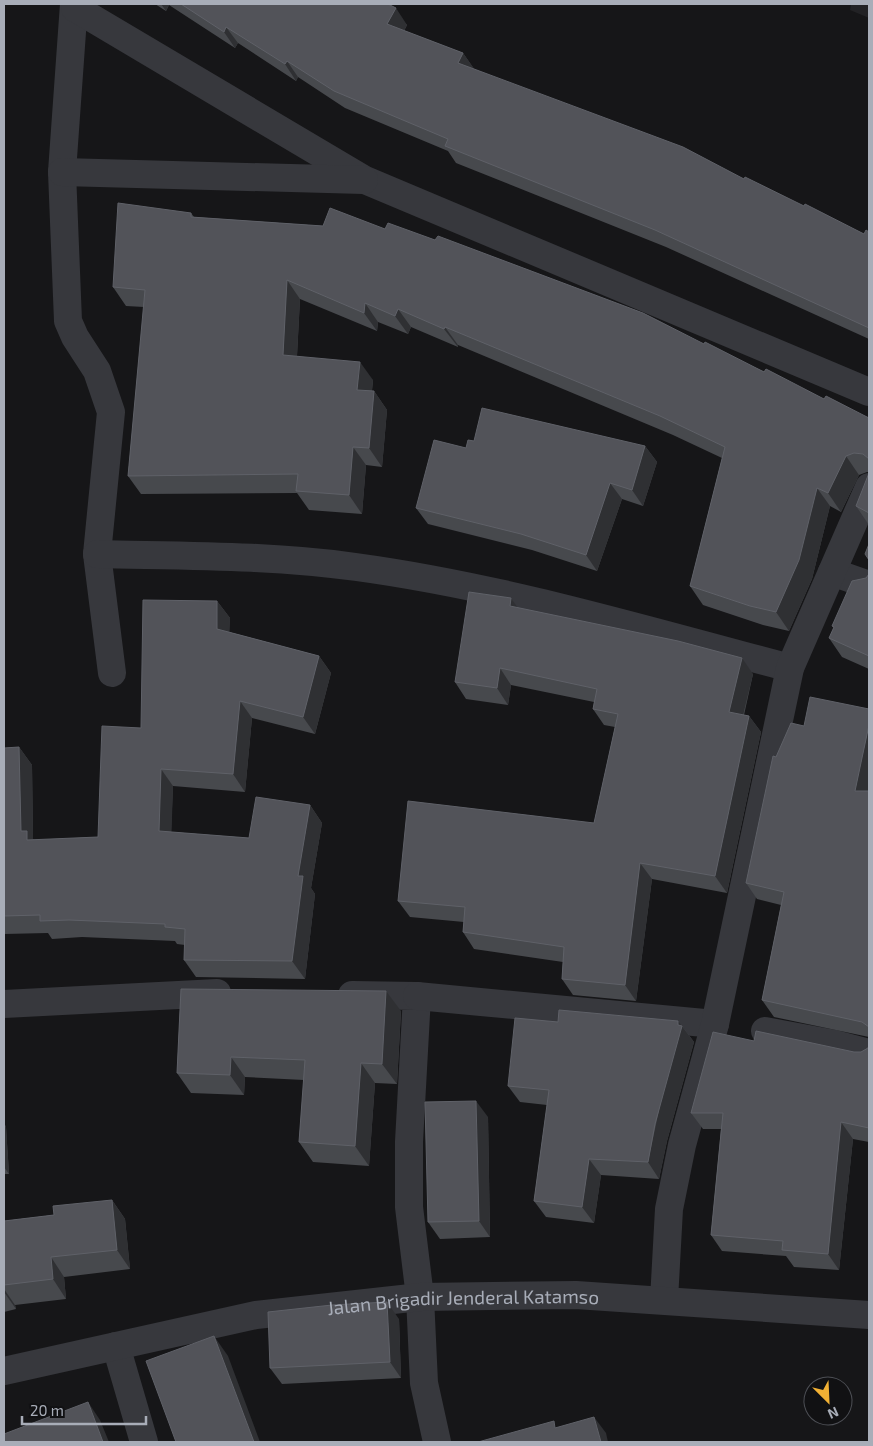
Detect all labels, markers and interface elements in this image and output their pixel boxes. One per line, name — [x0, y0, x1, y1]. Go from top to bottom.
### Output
street label: Jalan Brigadir Jenderal Katamso — [326, 1283, 600, 1319]
north arrow — [803, 1376, 853, 1426]
scale bar — [22, 1394, 146, 1426]
text: 20 m — [30, 1401, 64, 1419]
text: N — [825, 1404, 842, 1423]

